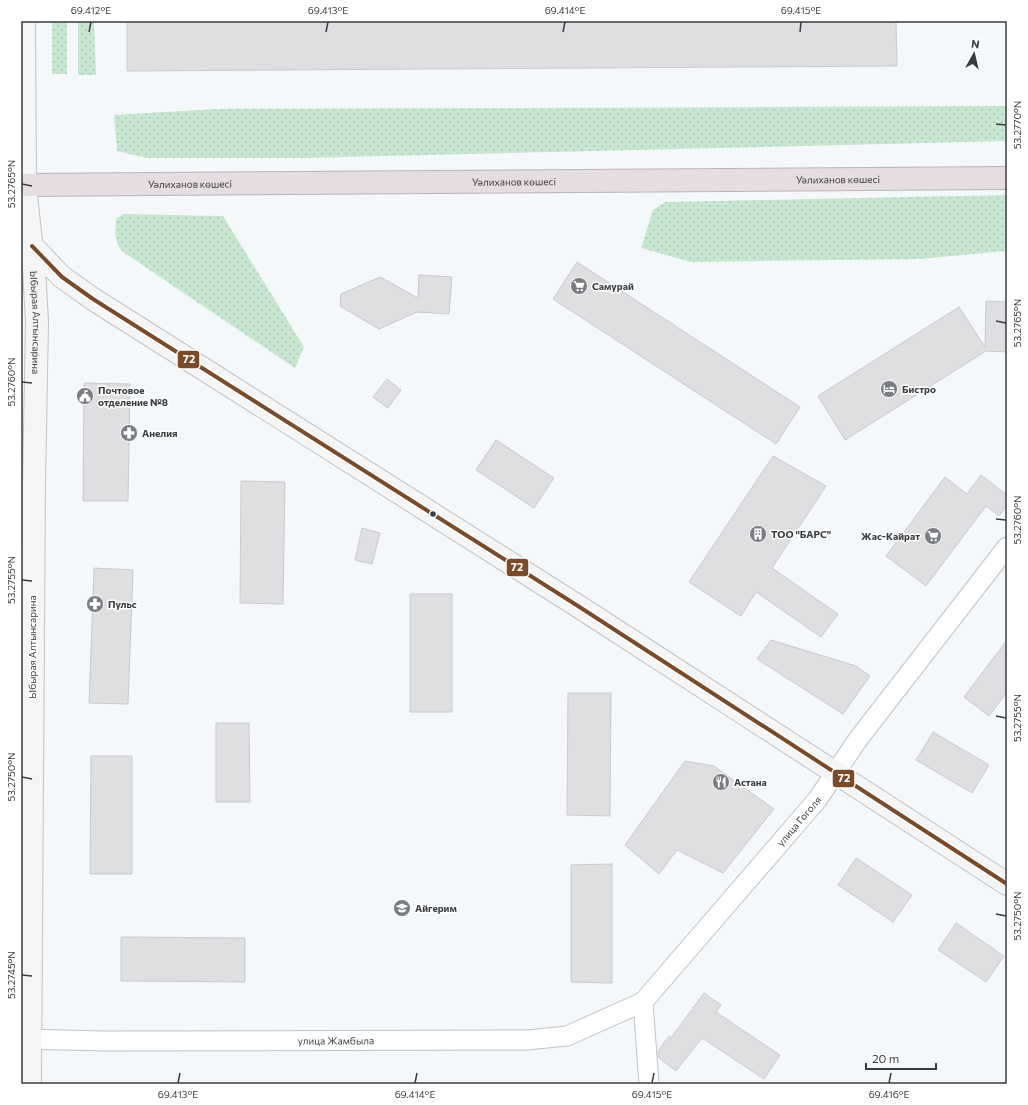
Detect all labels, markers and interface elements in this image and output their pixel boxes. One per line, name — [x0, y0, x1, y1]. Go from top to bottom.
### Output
text: 69.412°E — [71, 4, 111, 16]
text: 69.413°E — [308, 4, 348, 16]
text: 69.414°E — [545, 4, 585, 16]
text: 69.415°E — [781, 4, 821, 16]
north arrow — [954, 34, 994, 74]
text: N — [970, 37, 980, 51]
text: 53.2770°N — [1011, 101, 1023, 149]
text: 53.2765°N — [5, 160, 17, 208]
street label: Уәлиханов көшесі — [796, 173, 880, 185]
street label: Уәлиханов көшесі — [472, 175, 556, 188]
street label: Уәлиханов көшесі — [148, 178, 232, 190]
street label: Ыбырая Алтынсарина — [28, 270, 43, 374]
supermarket icon: Самурай — [569, 276, 589, 296]
place label: Самурай — [592, 280, 634, 292]
text: 53.2765°N — [1011, 299, 1023, 347]
line badge: 72 — [177, 350, 200, 369]
text: 72 — [183, 352, 195, 365]
text: 53.2760°N — [5, 357, 17, 407]
hotel icon: Бистро — [879, 379, 899, 399]
place label: Бистро — [902, 383, 936, 395]
place label: Почтовое отделение №8 — [98, 384, 168, 408]
public building icon: Почтовое отделение №8 — [75, 386, 95, 406]
pharmacy icon: Анелия — [119, 423, 139, 443]
place label: Анелия — [142, 427, 178, 439]
text: 53.2760°N — [1011, 495, 1023, 545]
unlabelled marker — [428, 509, 438, 519]
building icon: ТОО "БАРС" — [748, 524, 768, 544]
supermarket icon: Жас-Кайрат — [923, 526, 943, 546]
place label: ТОО "БАРС" — [771, 528, 831, 540]
place label: Жас-Кайрат — [861, 530, 920, 542]
text: 53.2755°N — [5, 556, 17, 604]
line badge: 72 — [506, 558, 529, 577]
text: 72 — [511, 560, 523, 573]
pharmacy icon: Пульс — [85, 594, 105, 614]
street label: Ыбырая Алтынсарина — [26, 595, 38, 699]
place label: Пульс — [108, 598, 137, 610]
text: 53.2755°N — [1011, 694, 1023, 742]
text: 53.2750°N — [5, 753, 17, 801]
line badge: 72 — [832, 769, 855, 788]
text: 72 — [838, 771, 850, 784]
restaurant icon: Астана — [711, 772, 731, 792]
place label: Астана — [734, 776, 767, 788]
street label: улица Гоголя — [774, 794, 824, 848]
text: 53.2750°N — [1011, 892, 1023, 940]
school or university icon: Айгерим — [392, 898, 412, 918]
place label: Айгерим — [415, 902, 457, 914]
text: 53.2745°N — [5, 951, 17, 999]
street label: улица Жамбыла — [298, 1034, 374, 1047]
scale bar — [866, 1045, 936, 1071]
text: 20 m — [872, 1051, 899, 1065]
text: 69.413°E — [158, 1088, 198, 1100]
text: 69.414°E — [395, 1088, 435, 1100]
text: 69.415°E — [632, 1088, 672, 1100]
text: 69.416°E — [869, 1088, 909, 1100]

